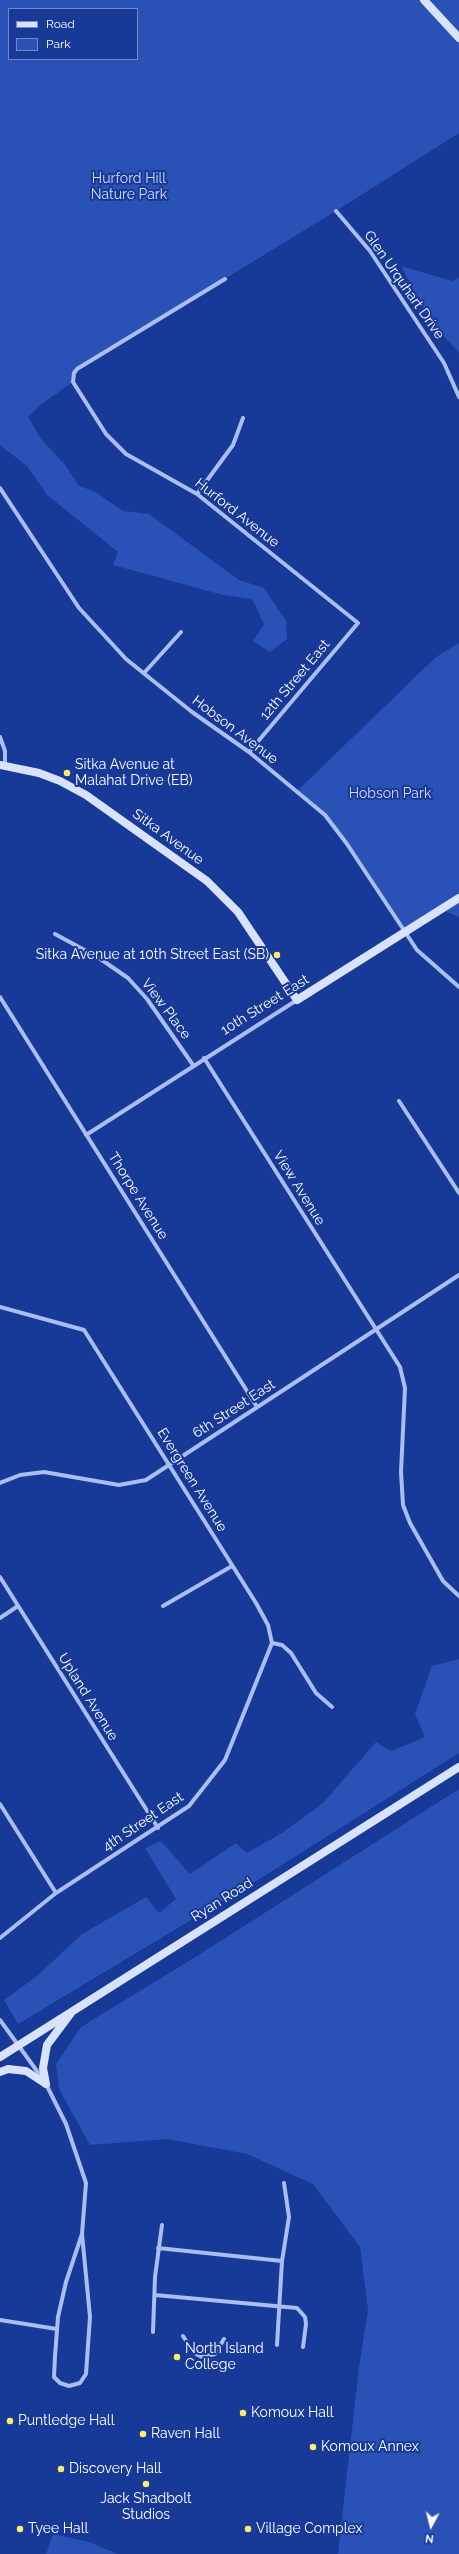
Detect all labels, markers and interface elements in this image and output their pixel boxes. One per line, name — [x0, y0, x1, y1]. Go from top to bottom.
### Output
legend — [8, 8, 138, 60]
text: Road — [46, 17, 75, 31]
text: Park — [46, 37, 71, 51]
park label: Hurford Hill Nature Park — [91, 171, 167, 204]
street label: Glen Urquhart Drive — [360, 228, 448, 342]
street label: Hurford Avenue — [191, 475, 283, 551]
street label: 12th Street East — [257, 636, 333, 724]
street label: Hobson Avenue — [189, 692, 281, 768]
place label: Sitka Avenue at Malahat Drive (EB) — [75, 757, 193, 790]
marker: Sitka Avenue at Malahat Drive (EB) — [62, 768, 72, 778]
park label: Hobson Park — [349, 786, 431, 802]
street label: Sitka Avenue — [129, 806, 207, 868]
place label: Sitka Avenue at 10th Street East (SB) — [36, 947, 269, 963]
marker: Sitka Avenue at 10th Street East (SB) — [272, 950, 282, 960]
street label: 10th Street East — [218, 971, 312, 1039]
street label: View Place — [138, 975, 194, 1043]
street label: View Avenue — [269, 1148, 329, 1228]
street label: Thorpe Avenue — [105, 1149, 171, 1243]
street label: 6th Street East — [190, 1376, 278, 1442]
street label: Evergreen Avenue — [153, 1425, 231, 1535]
street label: Upland Avenue — [54, 1650, 122, 1744]
street label: 4th Street East — [99, 1789, 187, 1855]
street label: Ryan Road — [188, 1874, 256, 1926]
place label: North Island College — [185, 2341, 264, 2374]
marker: North Island College — [172, 2352, 182, 2362]
place label: Komoux Hall — [251, 2405, 334, 2421]
marker: Komoux Hall — [238, 2408, 248, 2418]
place label: Puntledge Hall — [18, 2413, 114, 2429]
marker: Puntledge Hall — [5, 2416, 15, 2426]
place label: Raven Hall — [151, 2426, 220, 2442]
marker: Raven Hall — [138, 2429, 148, 2439]
place label: Komoux Annex — [321, 2439, 419, 2455]
marker: Komoux Annex — [308, 2442, 318, 2452]
place label: Discovery Hall — [69, 2461, 162, 2477]
marker: Discovery Hall — [56, 2464, 66, 2474]
marker: Jack Shadbolt Studios — [141, 2479, 151, 2489]
place label: Jack Shadbolt Studios — [100, 2491, 192, 2524]
north arrow — [411, 2506, 451, 2546]
place label: Tyee Hall — [28, 2521, 88, 2537]
place label: Village Complex — [256, 2521, 362, 2537]
marker: Tyee Hall — [15, 2524, 25, 2534]
marker: Village Complex — [243, 2524, 253, 2534]
text: N — [425, 2531, 434, 2545]

